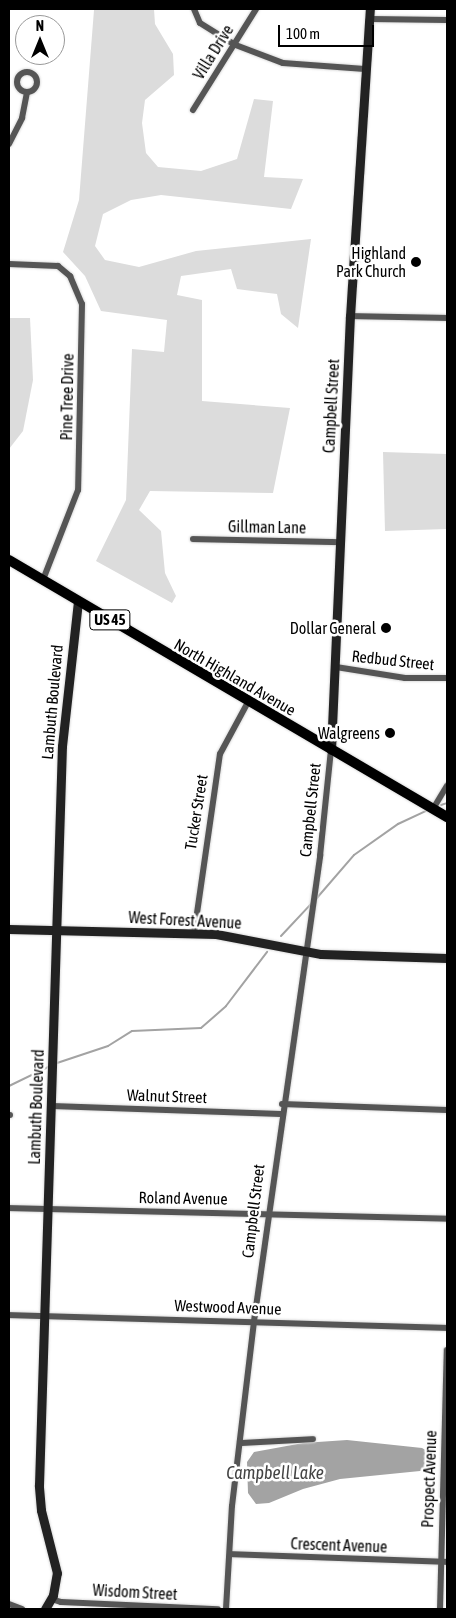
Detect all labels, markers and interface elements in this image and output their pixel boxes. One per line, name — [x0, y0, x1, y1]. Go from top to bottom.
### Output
north arrow — [15, 15, 65, 65]
scale bar — [281, 15, 377, 47]
text: N — [36, 18, 44, 34]
street label: Villa Drive — [189, 21, 237, 83]
text: 100 m — [286, 25, 320, 42]
place label: Highland Park Church — [336, 243, 406, 281]
marker: Highland Park Church — [410, 256, 422, 268]
street label: Pine Tree Drive — [57, 353, 77, 441]
street label: Campbell Street — [319, 358, 343, 454]
street label: Gillman Lane — [228, 517, 306, 537]
road number: US 45 — [89, 608, 131, 632]
place label: Dollar General — [290, 618, 376, 638]
marker: Dollar General — [380, 622, 392, 634]
street label: North Highland Avenue — [171, 634, 299, 720]
street label: Lambuth Boulevard — [37, 644, 67, 760]
street label: Redbud Street — [351, 646, 435, 674]
place label: Walgreens — [318, 723, 380, 743]
marker: Walgreens — [384, 727, 396, 739]
street label: Campbell Street — [296, 762, 324, 858]
street label: Tucker Street — [181, 773, 211, 851]
street label: West Forest Avenue — [128, 907, 242, 933]
street label: Lambuth Boulevard — [24, 1049, 48, 1165]
street label: Walnut Street — [127, 1085, 207, 1107]
street label: Campbell Street — [238, 1163, 268, 1259]
street label: Roland Avenue — [138, 1188, 228, 1208]
street label: Westwood Avenue — [174, 1296, 282, 1318]
street label: Prospect Avenue — [418, 1430, 440, 1528]
water label: Campbell Lake — [226, 1462, 324, 1484]
street label: Crescent Avenue — [290, 1534, 388, 1556]
street label: Wisdom Street — [92, 1580, 178, 1604]

